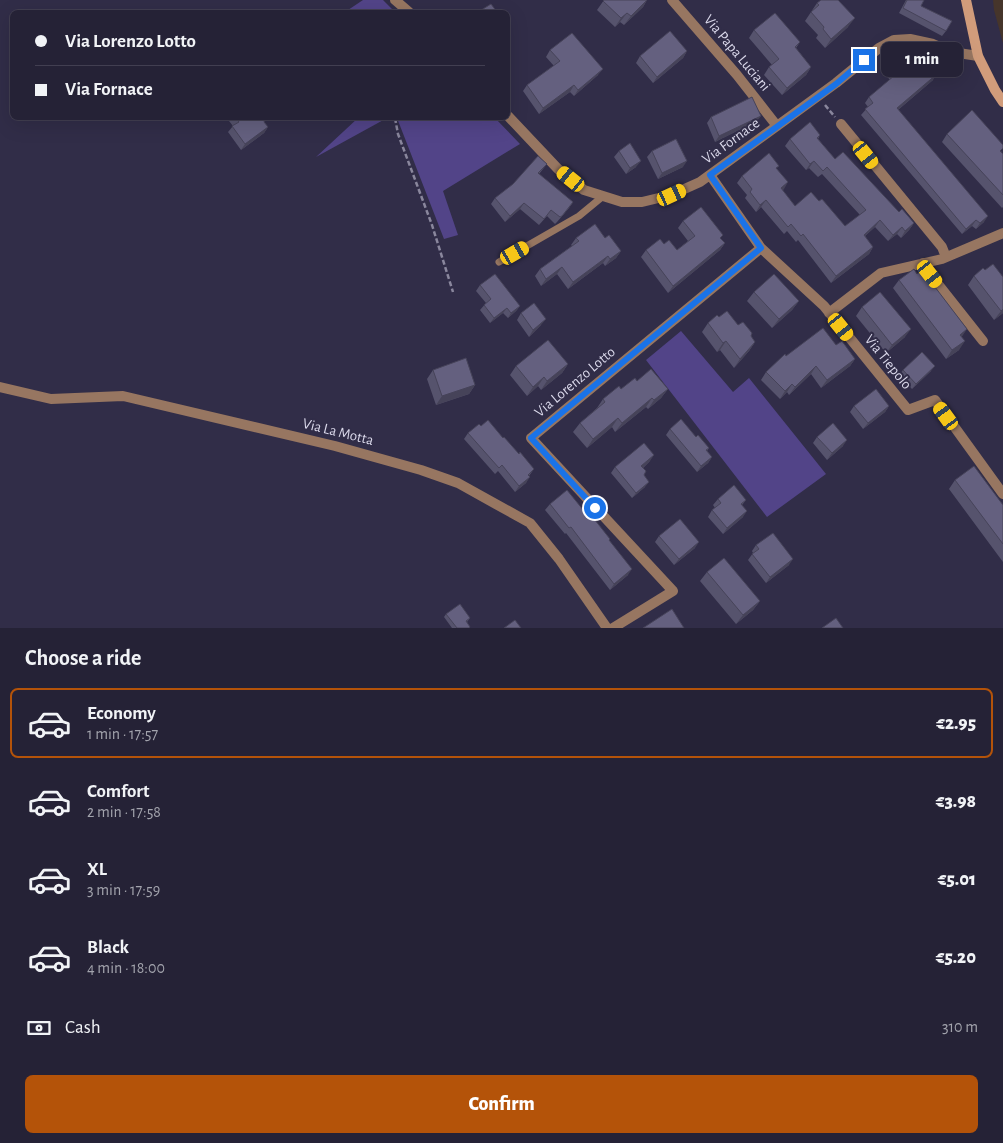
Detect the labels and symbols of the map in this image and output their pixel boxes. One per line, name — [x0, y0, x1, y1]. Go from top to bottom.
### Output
street label: Via Papa Luciani — [701, 12, 773, 94]
callout: 1 min — [882, 42, 964, 78]
route end — [853, 49, 875, 71]
street label: Via Fornace — [700, 115, 763, 167]
car — [850, 139, 881, 171]
car — [554, 164, 587, 194]
car — [655, 182, 688, 208]
car — [498, 239, 531, 267]
car — [914, 258, 945, 290]
car — [825, 311, 856, 343]
street label: Via Tiepolo — [862, 332, 914, 392]
street label: Via Lorenzo Lotto — [532, 344, 618, 420]
car — [931, 399, 960, 433]
street label: Via La Motta — [301, 416, 375, 448]
route start — [584, 497, 606, 519]

